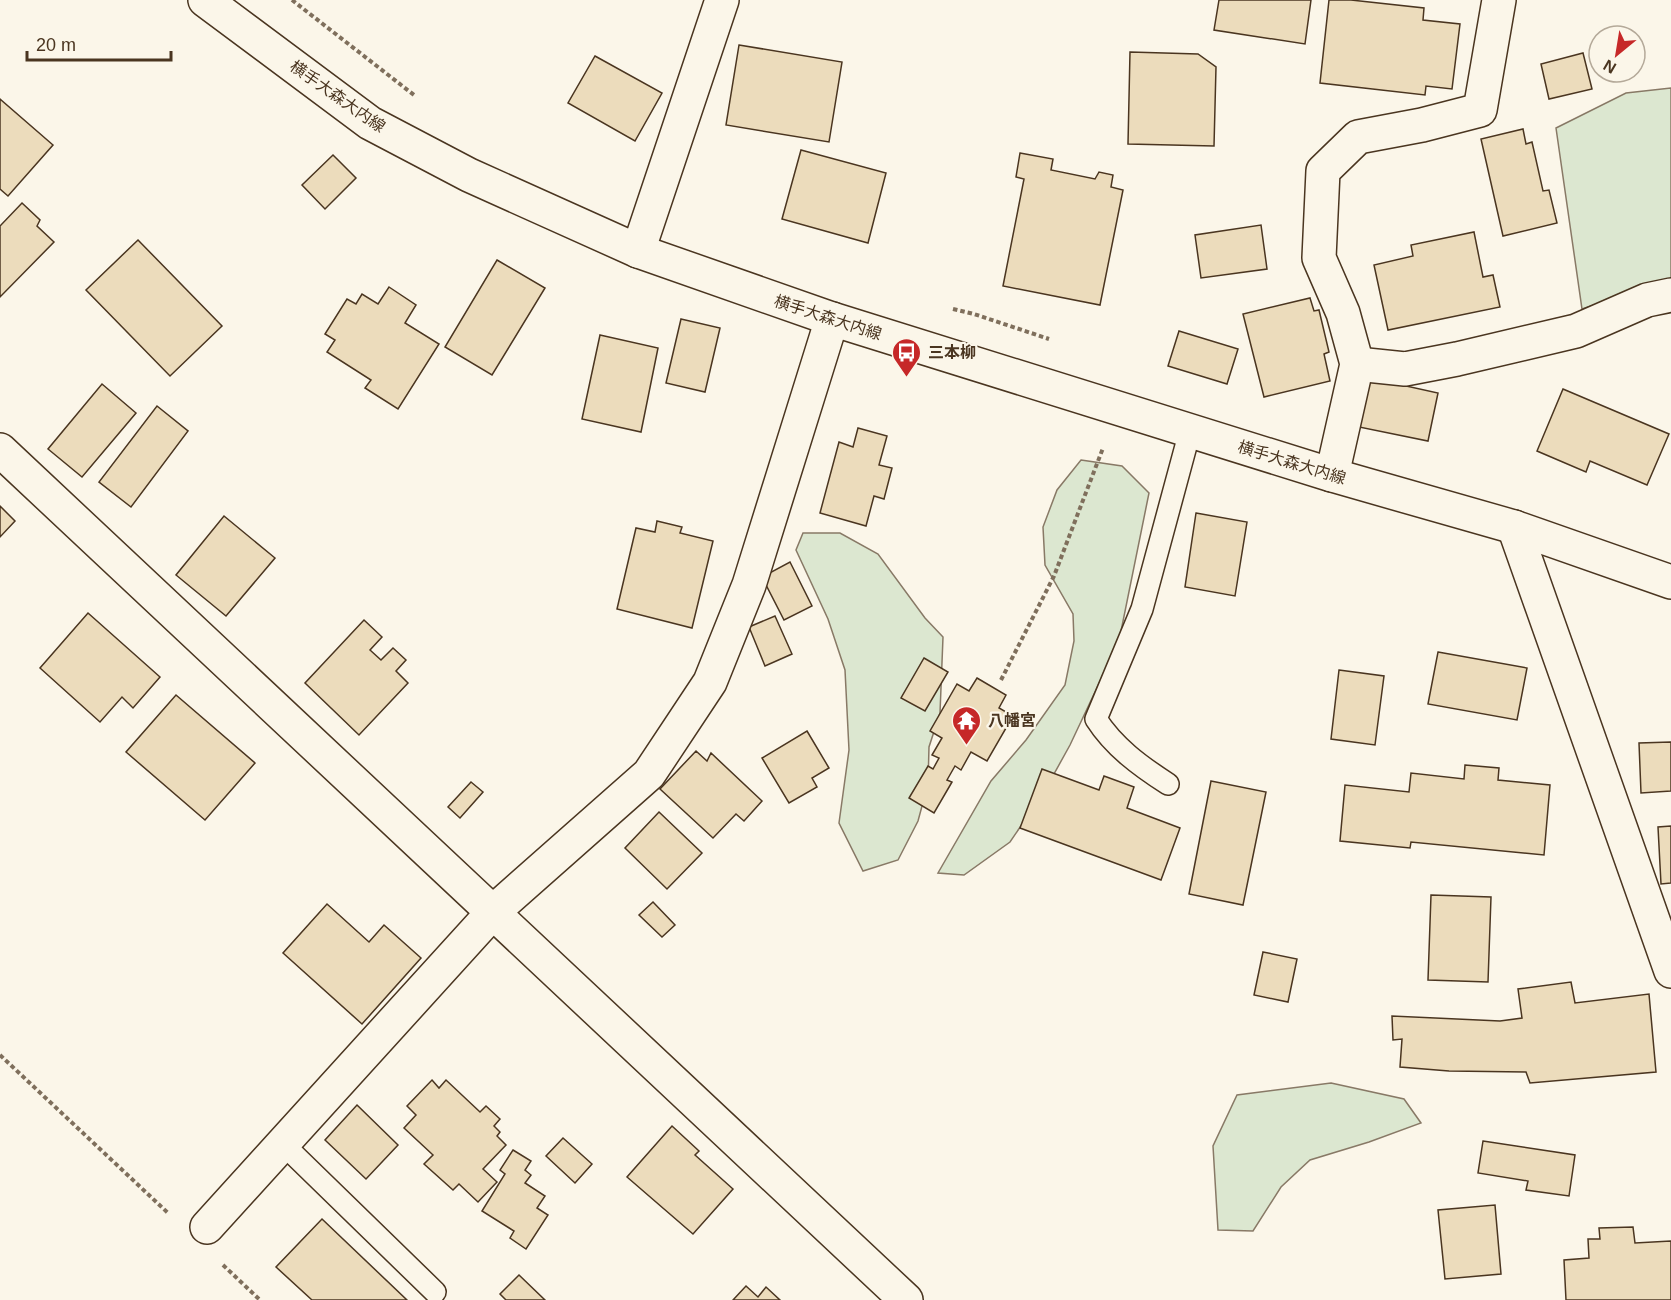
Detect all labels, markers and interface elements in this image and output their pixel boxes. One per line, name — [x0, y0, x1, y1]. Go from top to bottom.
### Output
scale bar — [27, 24, 171, 62]
north arrow — [1587, 24, 1647, 84]
text: 20 m — [36, 35, 76, 55]
text: N — [1600, 56, 1619, 77]
street label: 横手大森大内線 — [287, 57, 388, 135]
street label: 横手大森大内線 — [772, 292, 884, 343]
bus stop icon: 三本柳 — [891, 336, 923, 378]
place label: 三本柳 — [928, 344, 976, 361]
street label: 横手大森大内線 — [1236, 438, 1348, 487]
temple icon: 八幡宮 — [951, 704, 983, 746]
place label: 八幡宮 — [988, 712, 1036, 729]

